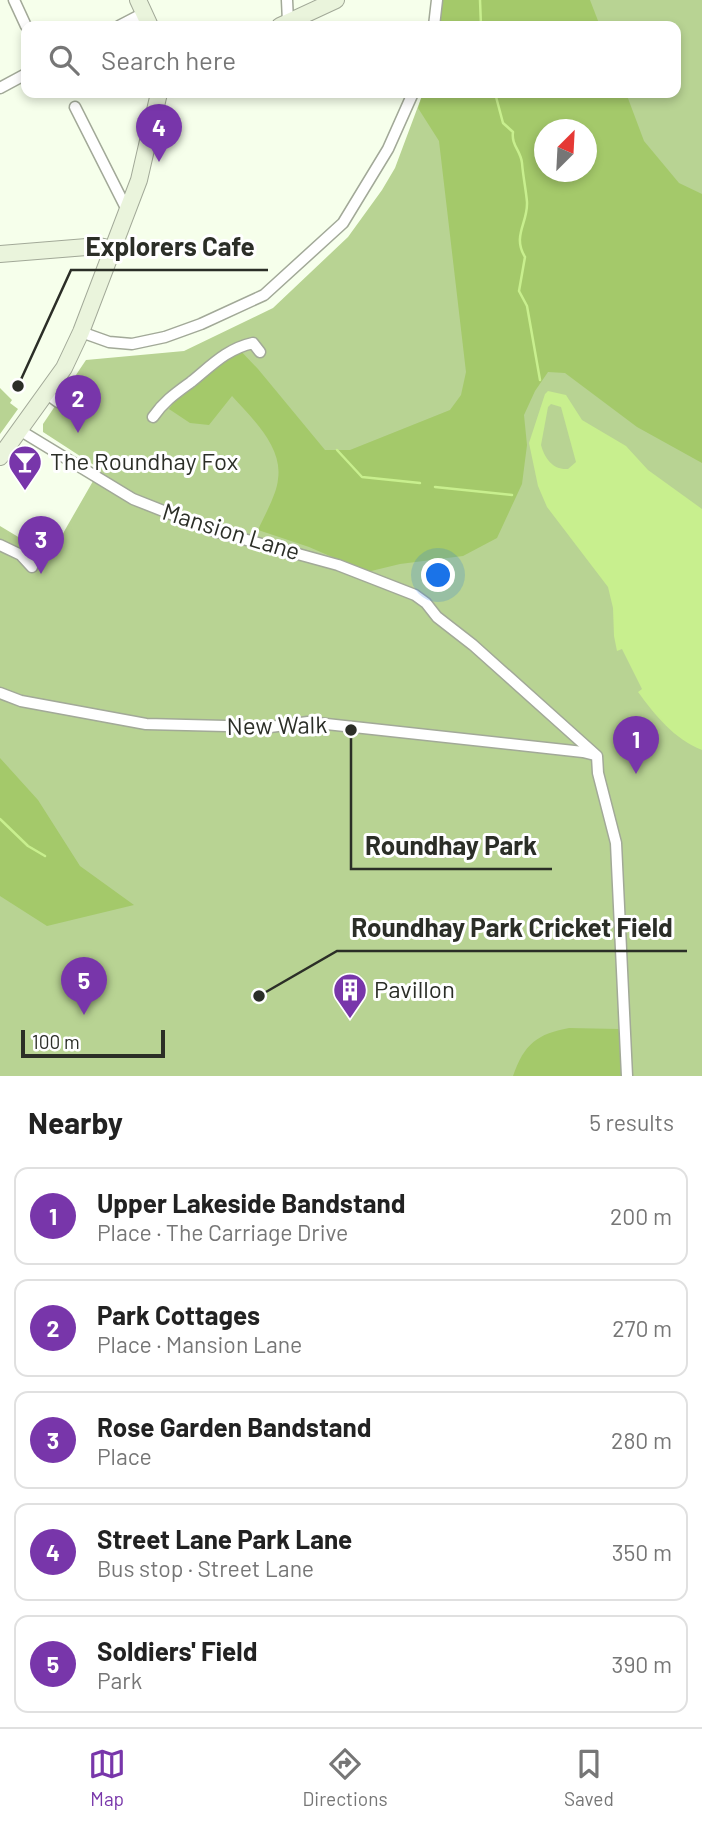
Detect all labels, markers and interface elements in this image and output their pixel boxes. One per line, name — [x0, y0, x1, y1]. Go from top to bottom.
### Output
search box — [21, 21, 681, 98]
icon: search — [45, 41, 83, 79]
text: Search here — [101, 44, 236, 75]
pin: 4 — [136, 104, 182, 162]
north arrow — [534, 119, 597, 182]
callout: Explorers Cafe — [71, 223, 268, 270]
text: Explorers Cafe — [85, 230, 255, 261]
pin: 2 — [55, 375, 101, 433]
bar icon: The Roundhay Fox — [6, 443, 44, 492]
place label: The Roundhay Fox — [50, 446, 238, 475]
street label: Mansion Lane — [159, 496, 304, 565]
pin: 3 — [18, 516, 64, 574]
your location — [421, 558, 455, 592]
street label: New Walk — [226, 709, 328, 740]
pin: 1 — [613, 716, 659, 774]
callout: Roundhay Park — [351, 822, 552, 869]
text: Roundhay Park — [365, 829, 537, 860]
callout: Roundhay Park Cricket Field — [337, 904, 687, 951]
text: Roundhay Park Cricket Field — [351, 911, 673, 942]
pin: 5 — [61, 957, 107, 1015]
building icon: Pavillon — [331, 971, 369, 1020]
place label: Pavillon — [374, 974, 455, 1003]
scale bar — [21, 1027, 164, 1059]
text: 100 m — [32, 1030, 80, 1053]
text: Nearby — [28, 1104, 123, 1140]
text: 5 results — [589, 1108, 674, 1136]
text: Upper Lakeside Bandstand — [97, 1187, 405, 1218]
text: 1 — [49, 1202, 57, 1230]
text: 200 m — [610, 1202, 672, 1230]
text: Place · The Carriage Drive — [97, 1218, 348, 1246]
text: Park Cottages — [97, 1299, 260, 1330]
text: 2 — [47, 1314, 59, 1342]
text: 270 m — [612, 1314, 672, 1342]
text: Place · Mansion Lane — [97, 1330, 302, 1358]
text: Rose Garden Bandstand — [97, 1411, 371, 1442]
text: 3 — [47, 1426, 59, 1454]
text: 280 m — [611, 1426, 672, 1454]
text: Place — [97, 1442, 152, 1470]
text: Street Lane Park Lane — [97, 1523, 352, 1554]
text: 4 — [46, 1538, 60, 1566]
text: 350 m — [612, 1538, 672, 1566]
text: Bus stop · Street Lane — [97, 1554, 314, 1582]
text: Soldiers' Field — [97, 1635, 257, 1666]
text: 5 — [47, 1650, 59, 1678]
text: 390 m — [612, 1650, 672, 1678]
text: Park — [97, 1666, 142, 1694]
tab: Map — [88, 1745, 126, 1810]
tab: Directions — [303, 1745, 388, 1810]
tab: Saved — [564, 1745, 614, 1810]

